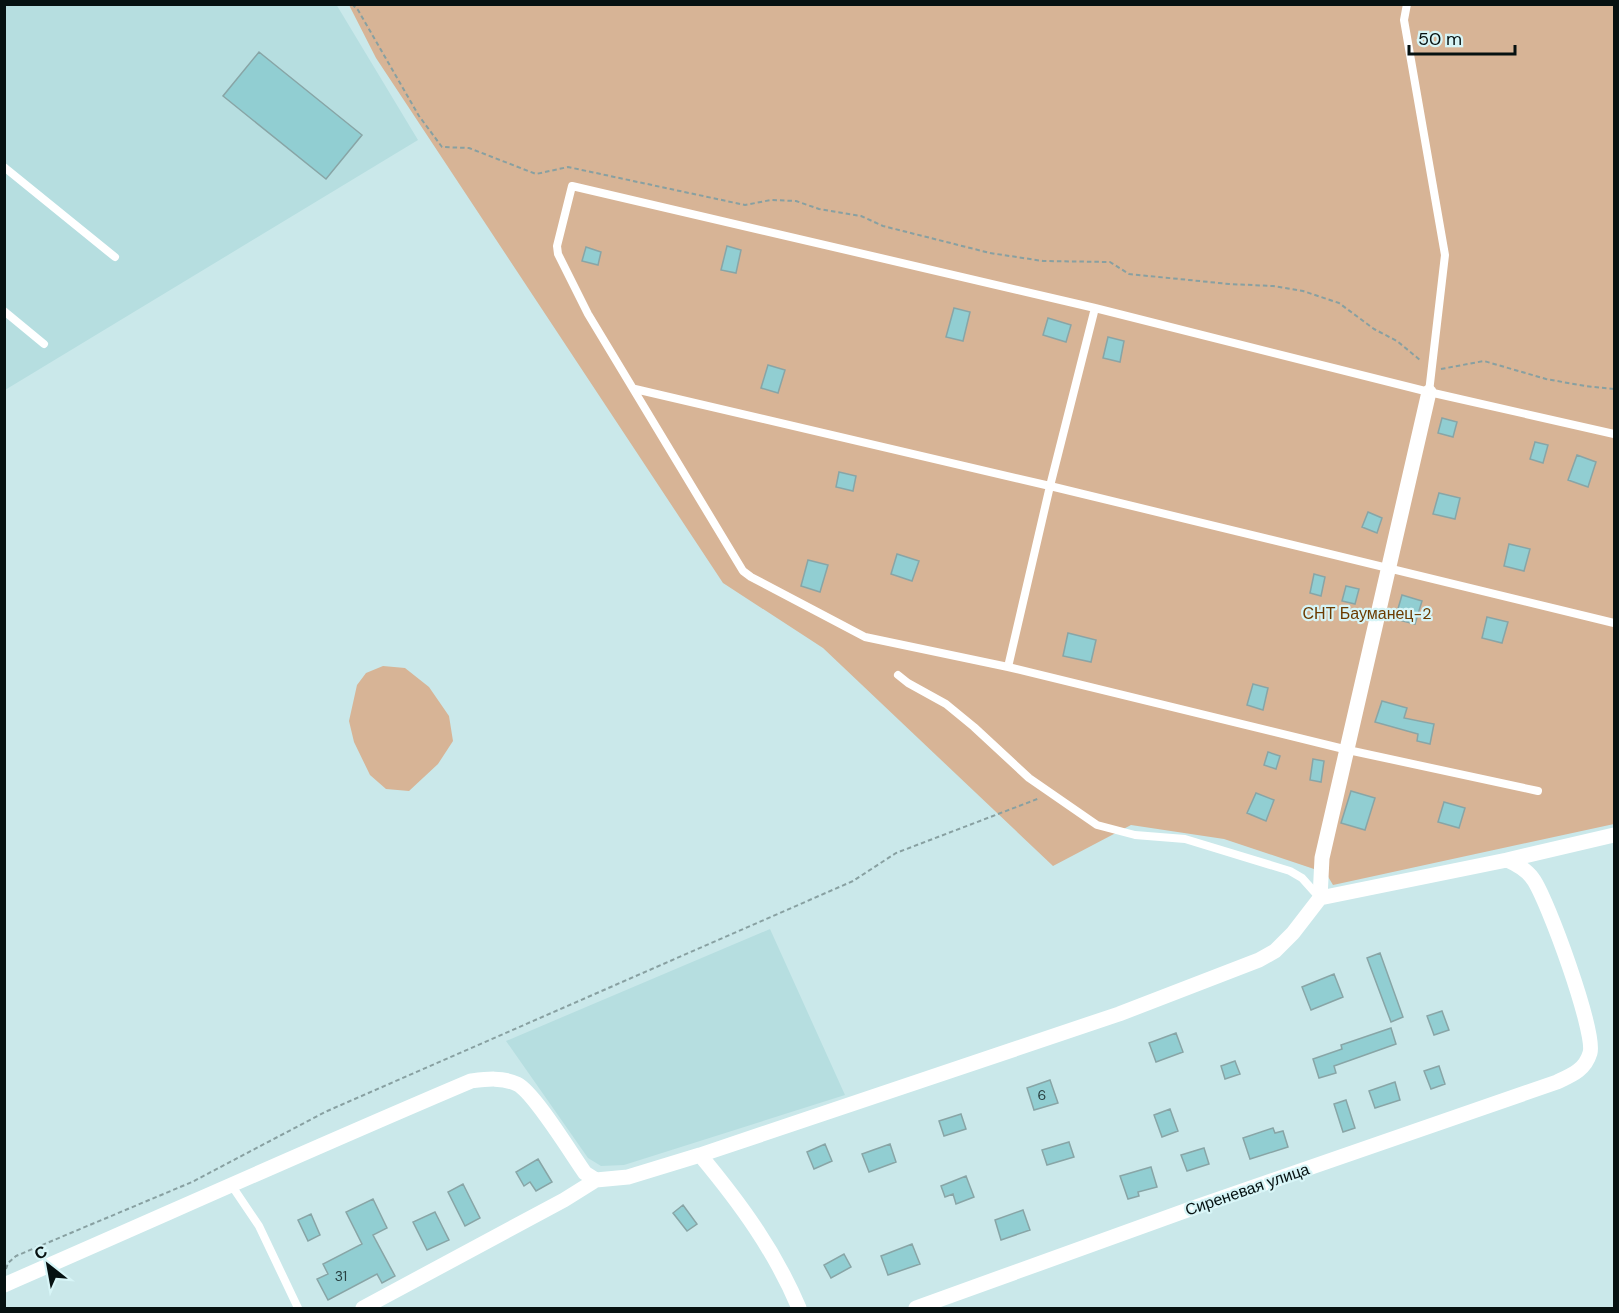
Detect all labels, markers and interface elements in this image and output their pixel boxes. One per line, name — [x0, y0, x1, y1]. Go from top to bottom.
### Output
scale bar — [1409, 18, 1516, 56]
text: 50 m — [1418, 27, 1462, 51]
park label: СНТ Бауманец-2 — [1303, 603, 1431, 624]
house number: 6 — [1038, 1086, 1046, 1104]
street label: Сиреневая улица — [1182, 1158, 1312, 1221]
north arrow — [18, 1235, 78, 1295]
text: С — [30, 1240, 51, 1265]
house number: 31 — [335, 1267, 347, 1285]

